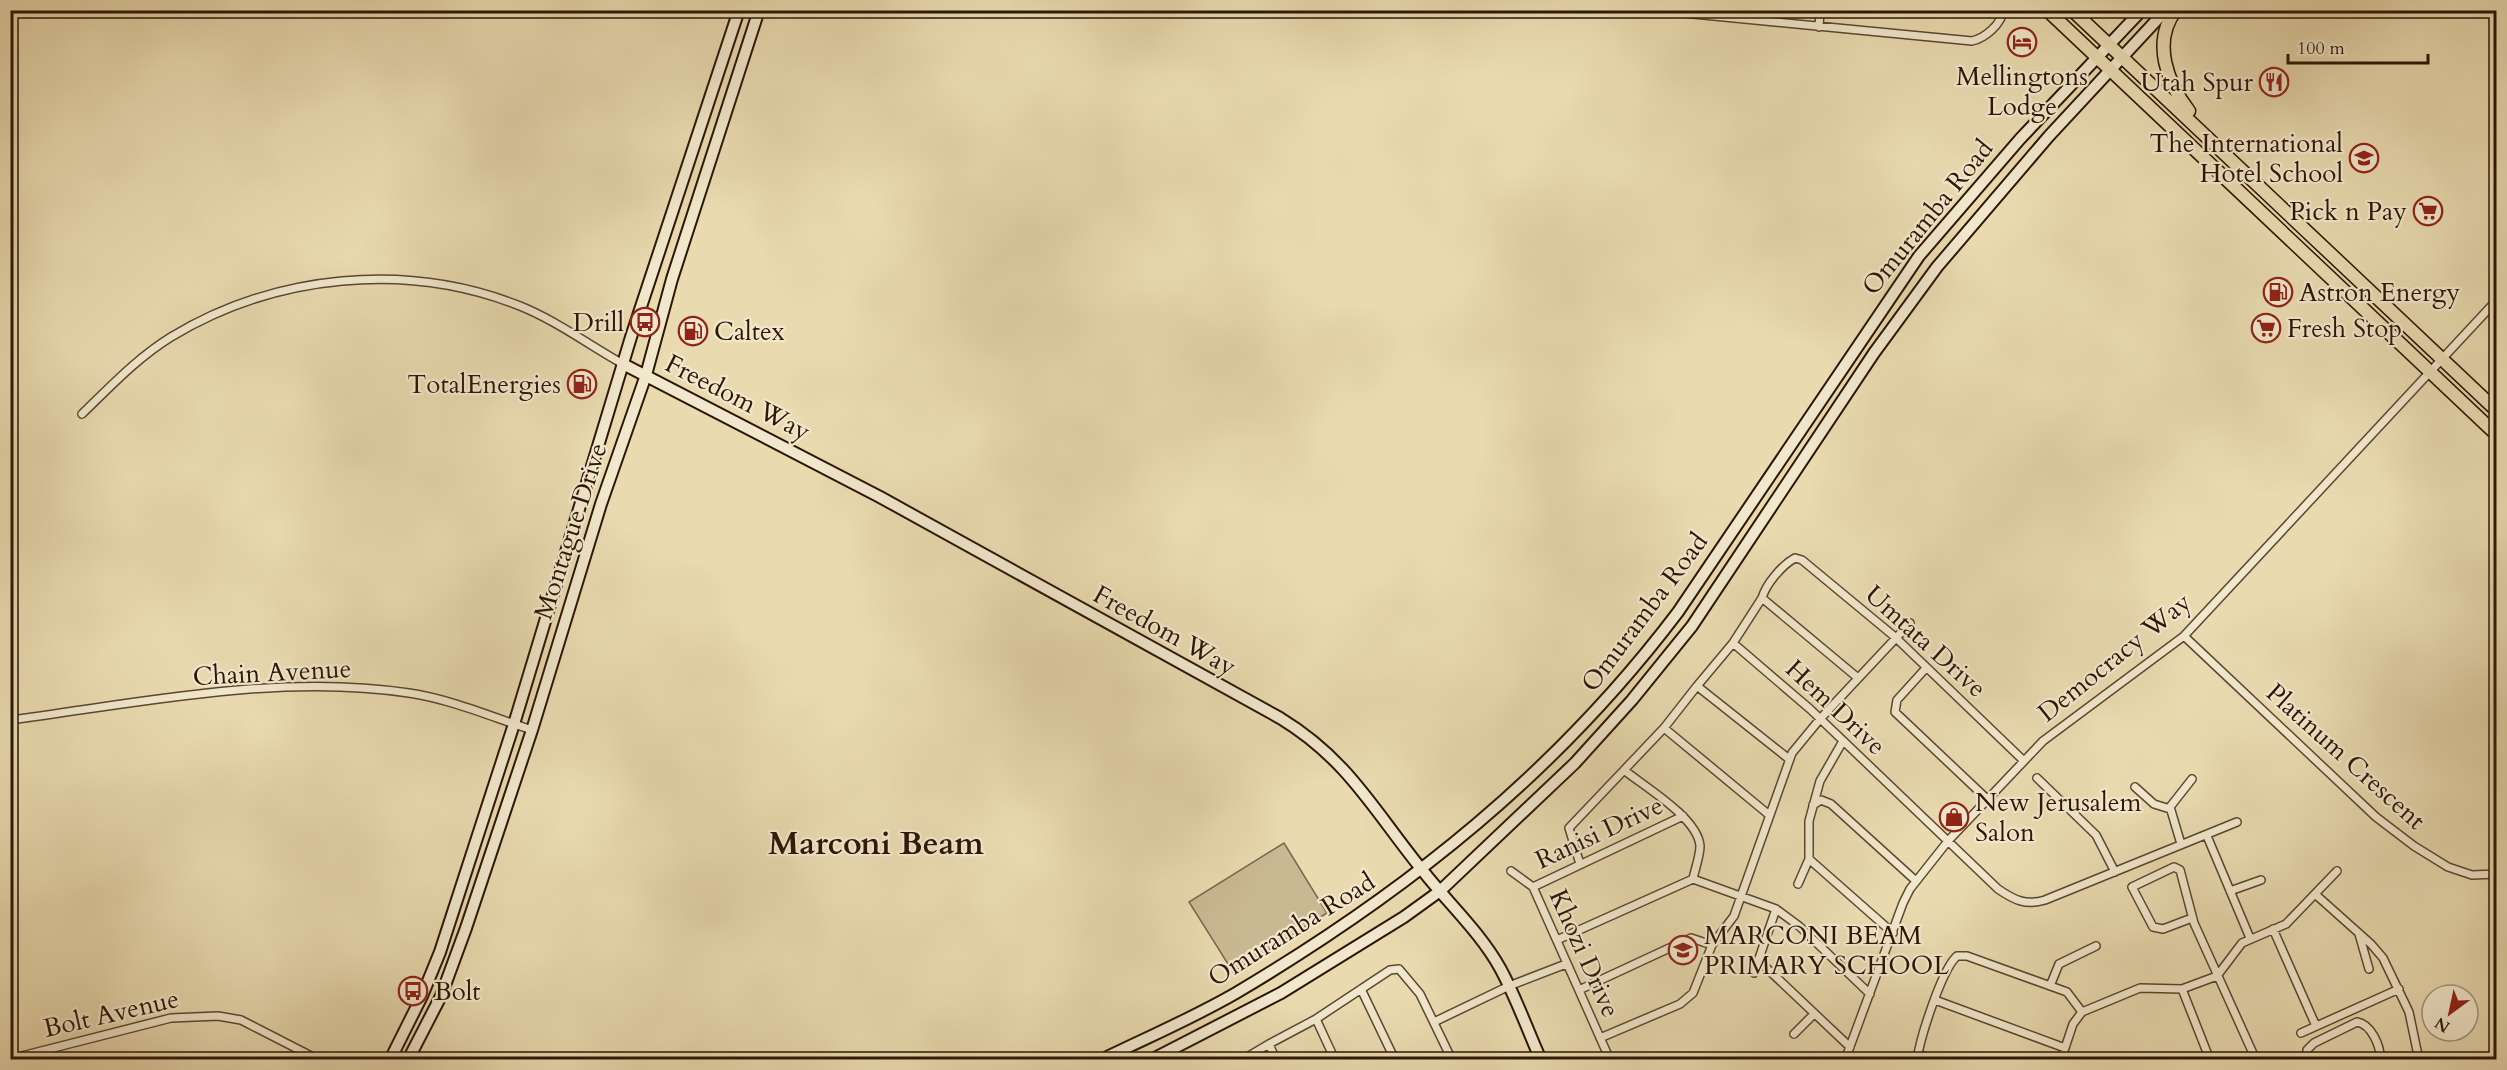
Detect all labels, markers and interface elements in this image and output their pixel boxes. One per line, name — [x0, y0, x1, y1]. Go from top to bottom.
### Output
hotel icon: Mellingtons Lodge — [2006, 26, 2038, 58]
scale bar — [2288, 27, 2428, 65]
text: 100 m — [2297, 36, 2345, 61]
place label: Mellingtons Lodge — [1956, 59, 2088, 124]
place label: Utah Spur — [2140, 65, 2254, 100]
restaurant icon: Utah Spur — [2258, 66, 2290, 98]
place label: The International Hotel School — [2149, 126, 2343, 191]
street label: Omuramba Road — [1854, 132, 2001, 302]
school or university icon: The International Hotel School — [2348, 142, 2380, 174]
place label: Pick n Pay — [2289, 194, 2407, 229]
supermarket icon: Pick n Pay — [2412, 195, 2444, 227]
place label: Astron Energy — [2299, 275, 2460, 310]
fuel station icon: Astron Energy — [2262, 276, 2294, 308]
place label: Drill — [573, 305, 624, 340]
bus stop icon: Drill — [629, 306, 661, 338]
place label: Fresh Stop — [2287, 311, 2402, 346]
supermarket icon: Fresh Stop — [2250, 312, 2282, 344]
place label: Caltex — [714, 314, 785, 349]
fuel station icon: Caltex — [677, 315, 709, 347]
street label: Freedom Way — [659, 346, 817, 449]
place label: TotalEnergies — [407, 367, 561, 402]
fuel station icon: TotalEnergies — [566, 368, 598, 400]
street label: Montague Drive — [526, 439, 615, 624]
street label: Omuramba Road — [1573, 525, 1716, 699]
street label: Freedom Way — [1087, 577, 1243, 684]
street label: Umtata Drive — [1857, 578, 1994, 705]
street label: Democracy Way — [2030, 585, 2199, 730]
street label: Chain Avenue — [192, 651, 352, 694]
street label: Hem Drive — [1778, 652, 1893, 763]
street label: Platinum Crescent — [2258, 675, 2433, 837]
place label: New Jerusalem Salon — [1975, 785, 2142, 850]
street label: Ranisi Drive — [1530, 788, 1669, 877]
shop icon: New Jerusalem Salon — [1938, 801, 1970, 833]
district label: Marconi Beam — [768, 822, 984, 866]
street label: Omuramba Road — [1201, 864, 1382, 995]
street label: Khozi Drive — [1541, 884, 1628, 1023]
place label: MARCONI BEAM PRIMARY SCHOOL — [1704, 918, 1949, 983]
school or university icon: MARCONI BEAM PRIMARY SCHOOL — [1667, 934, 1699, 966]
place label: Bolt — [434, 974, 481, 1009]
bus stop icon: Bolt — [397, 975, 429, 1007]
street label: Bolt Avenue — [40, 981, 182, 1046]
north arrow — [2420, 983, 2480, 1043]
text: N — [2430, 1012, 2454, 1038]

